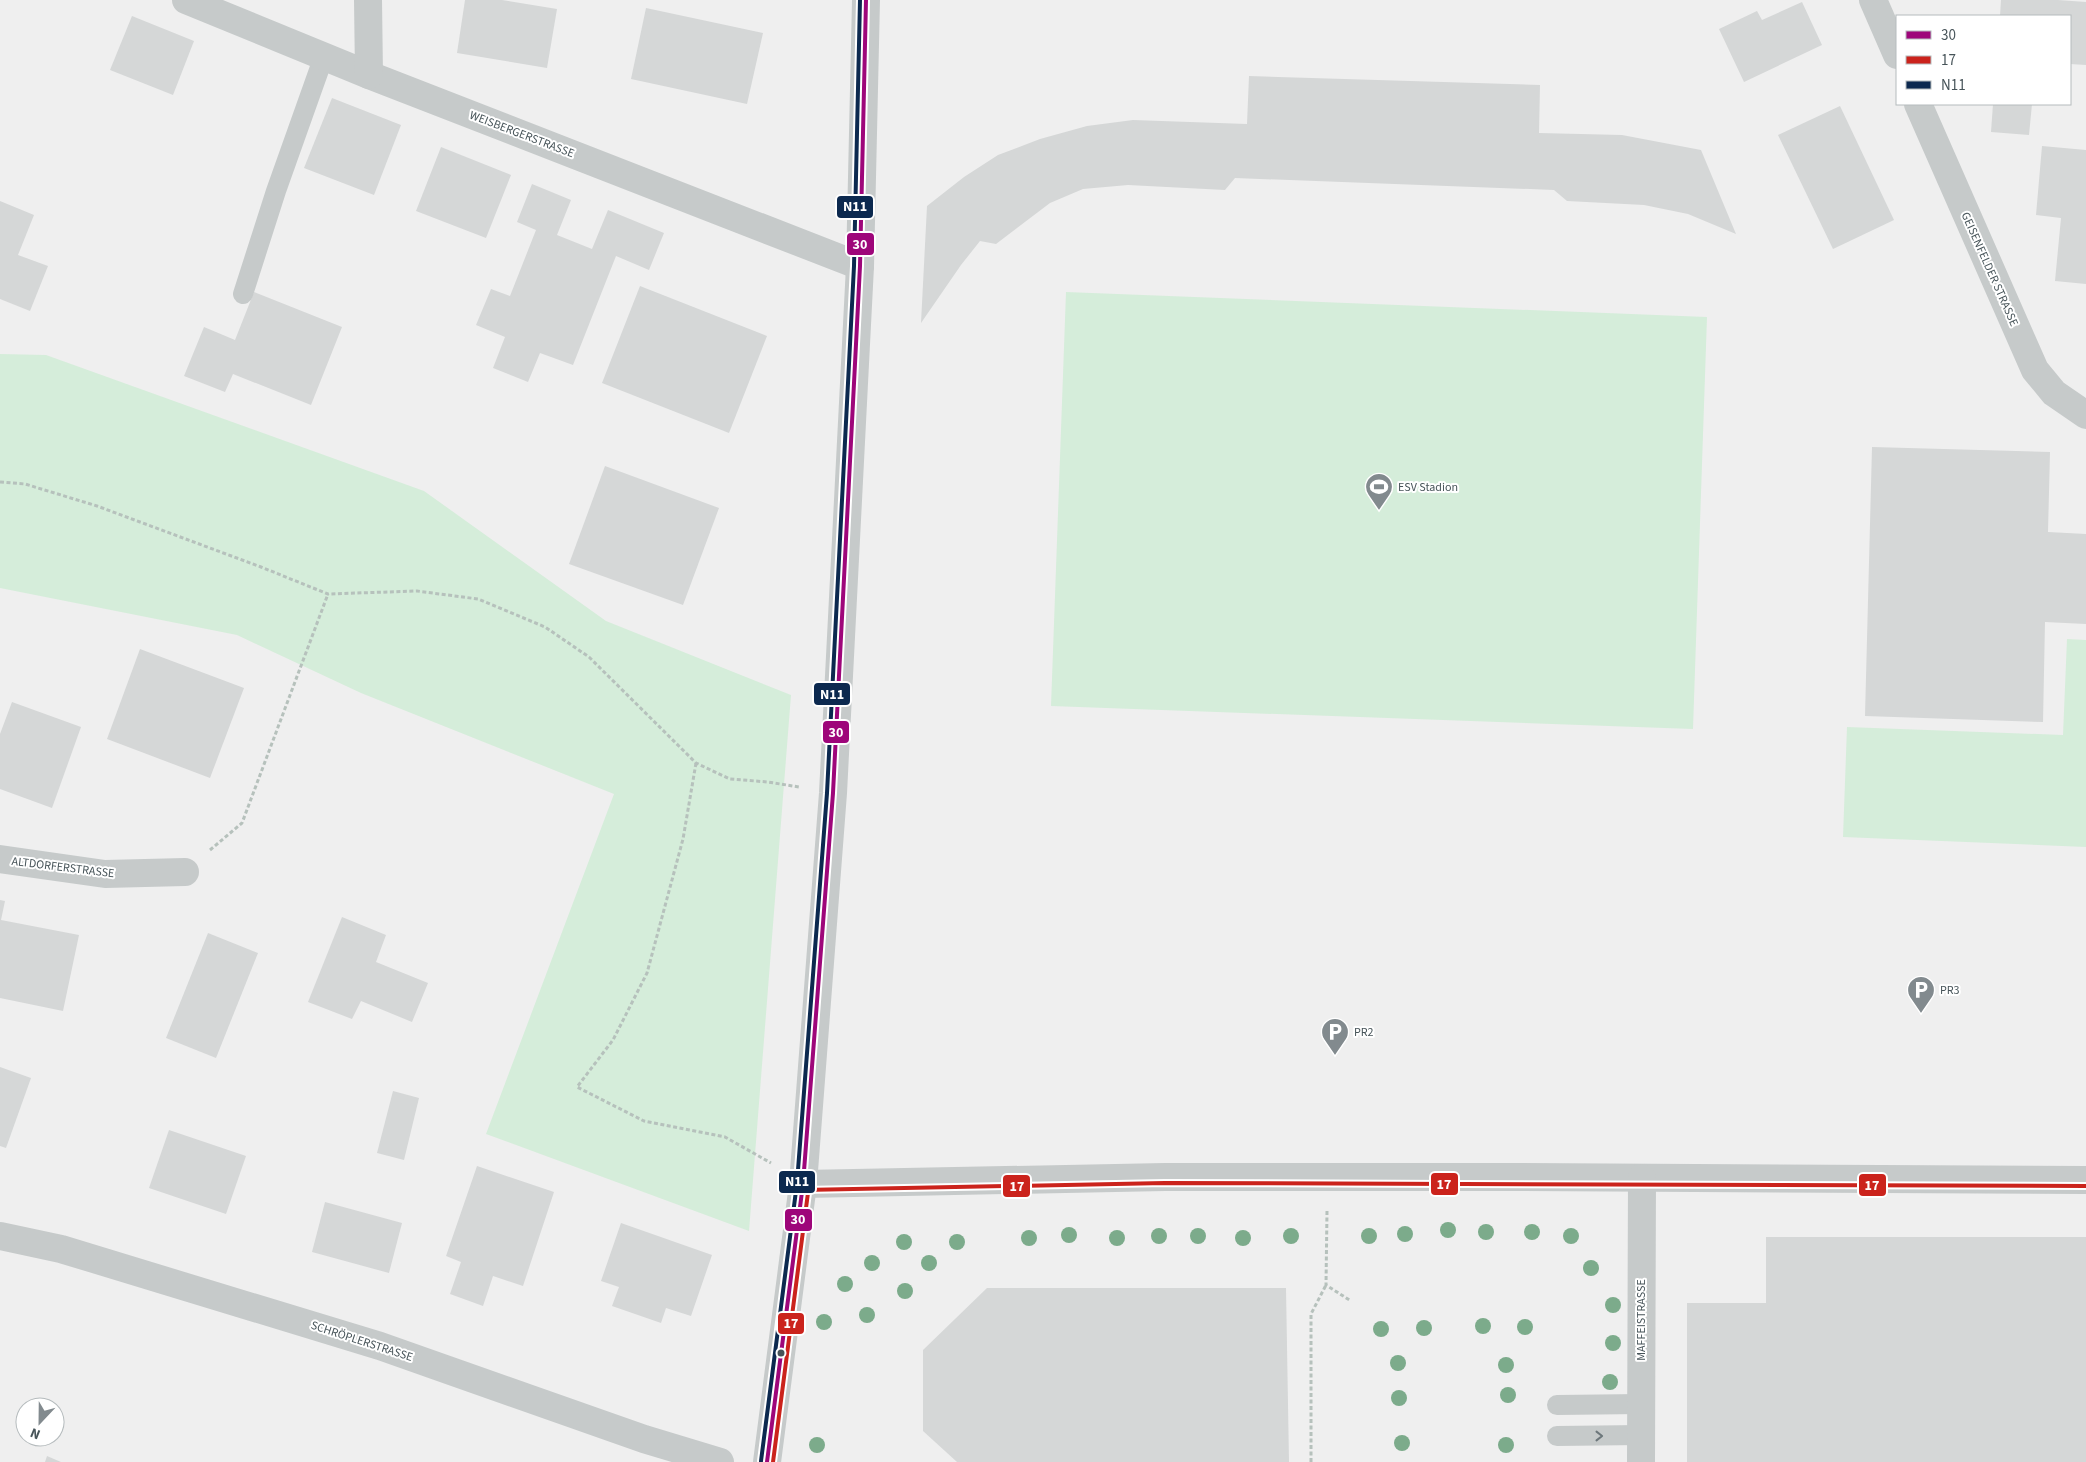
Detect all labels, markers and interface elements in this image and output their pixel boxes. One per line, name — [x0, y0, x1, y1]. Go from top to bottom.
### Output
legend — [1896, 15, 2071, 105]
text: 30 — [1941, 25, 1956, 46]
text: 17 — [1941, 50, 1956, 71]
text: N11 — [1941, 75, 1966, 96]
street label: WEISBERGERSTRASSE — [467, 107, 577, 162]
line badge: N11 — [836, 195, 874, 219]
text: N11 — [843, 197, 867, 217]
street label: GEISENFELDER STRASSE — [1957, 209, 2022, 329]
line badge: 30 — [846, 232, 875, 256]
text: 30 — [853, 235, 867, 255]
sports icon: ESV Stadion — [1364, 472, 1394, 511]
place label: ESV Stadion — [1398, 479, 1458, 496]
line badge: N11 — [813, 682, 851, 706]
text: N11 — [820, 685, 844, 705]
line badge: 30 — [822, 720, 850, 744]
text: 30 — [829, 723, 843, 743]
street label: ALTDORFERSTRASSE — [11, 853, 115, 882]
parking icon: PR3 — [1906, 975, 1936, 1014]
place label: PR3 — [1940, 982, 1960, 999]
parking icon: PR2 — [1320, 1017, 1350, 1056]
place label: PR2 — [1354, 1024, 1374, 1041]
line badge: N11 — [778, 1170, 816, 1194]
text: N11 — [785, 1172, 809, 1192]
line badge: 17 — [1430, 1172, 1459, 1196]
line badge: 17 — [1858, 1173, 1887, 1197]
line badge: 17 — [1002, 1174, 1031, 1198]
text: 17 — [1437, 1175, 1451, 1195]
text: 17 — [1865, 1176, 1879, 1196]
text: 17 — [1010, 1177, 1024, 1197]
line badge: 30 — [784, 1208, 813, 1232]
text: 30 — [791, 1210, 805, 1230]
street label: MAFFEISTRASSE — [1633, 1279, 1650, 1361]
line badge: 17 — [777, 1312, 805, 1335]
text: 17 — [784, 1314, 798, 1334]
street label: SCHRÖPLERSTRASSE — [309, 1317, 415, 1366]
unlabelled marker — [776, 1348, 786, 1358]
north arrow — [15, 1397, 65, 1447]
text: N — [27, 1422, 44, 1444]
one-way arrow — [1596, 1431, 1603, 1441]

